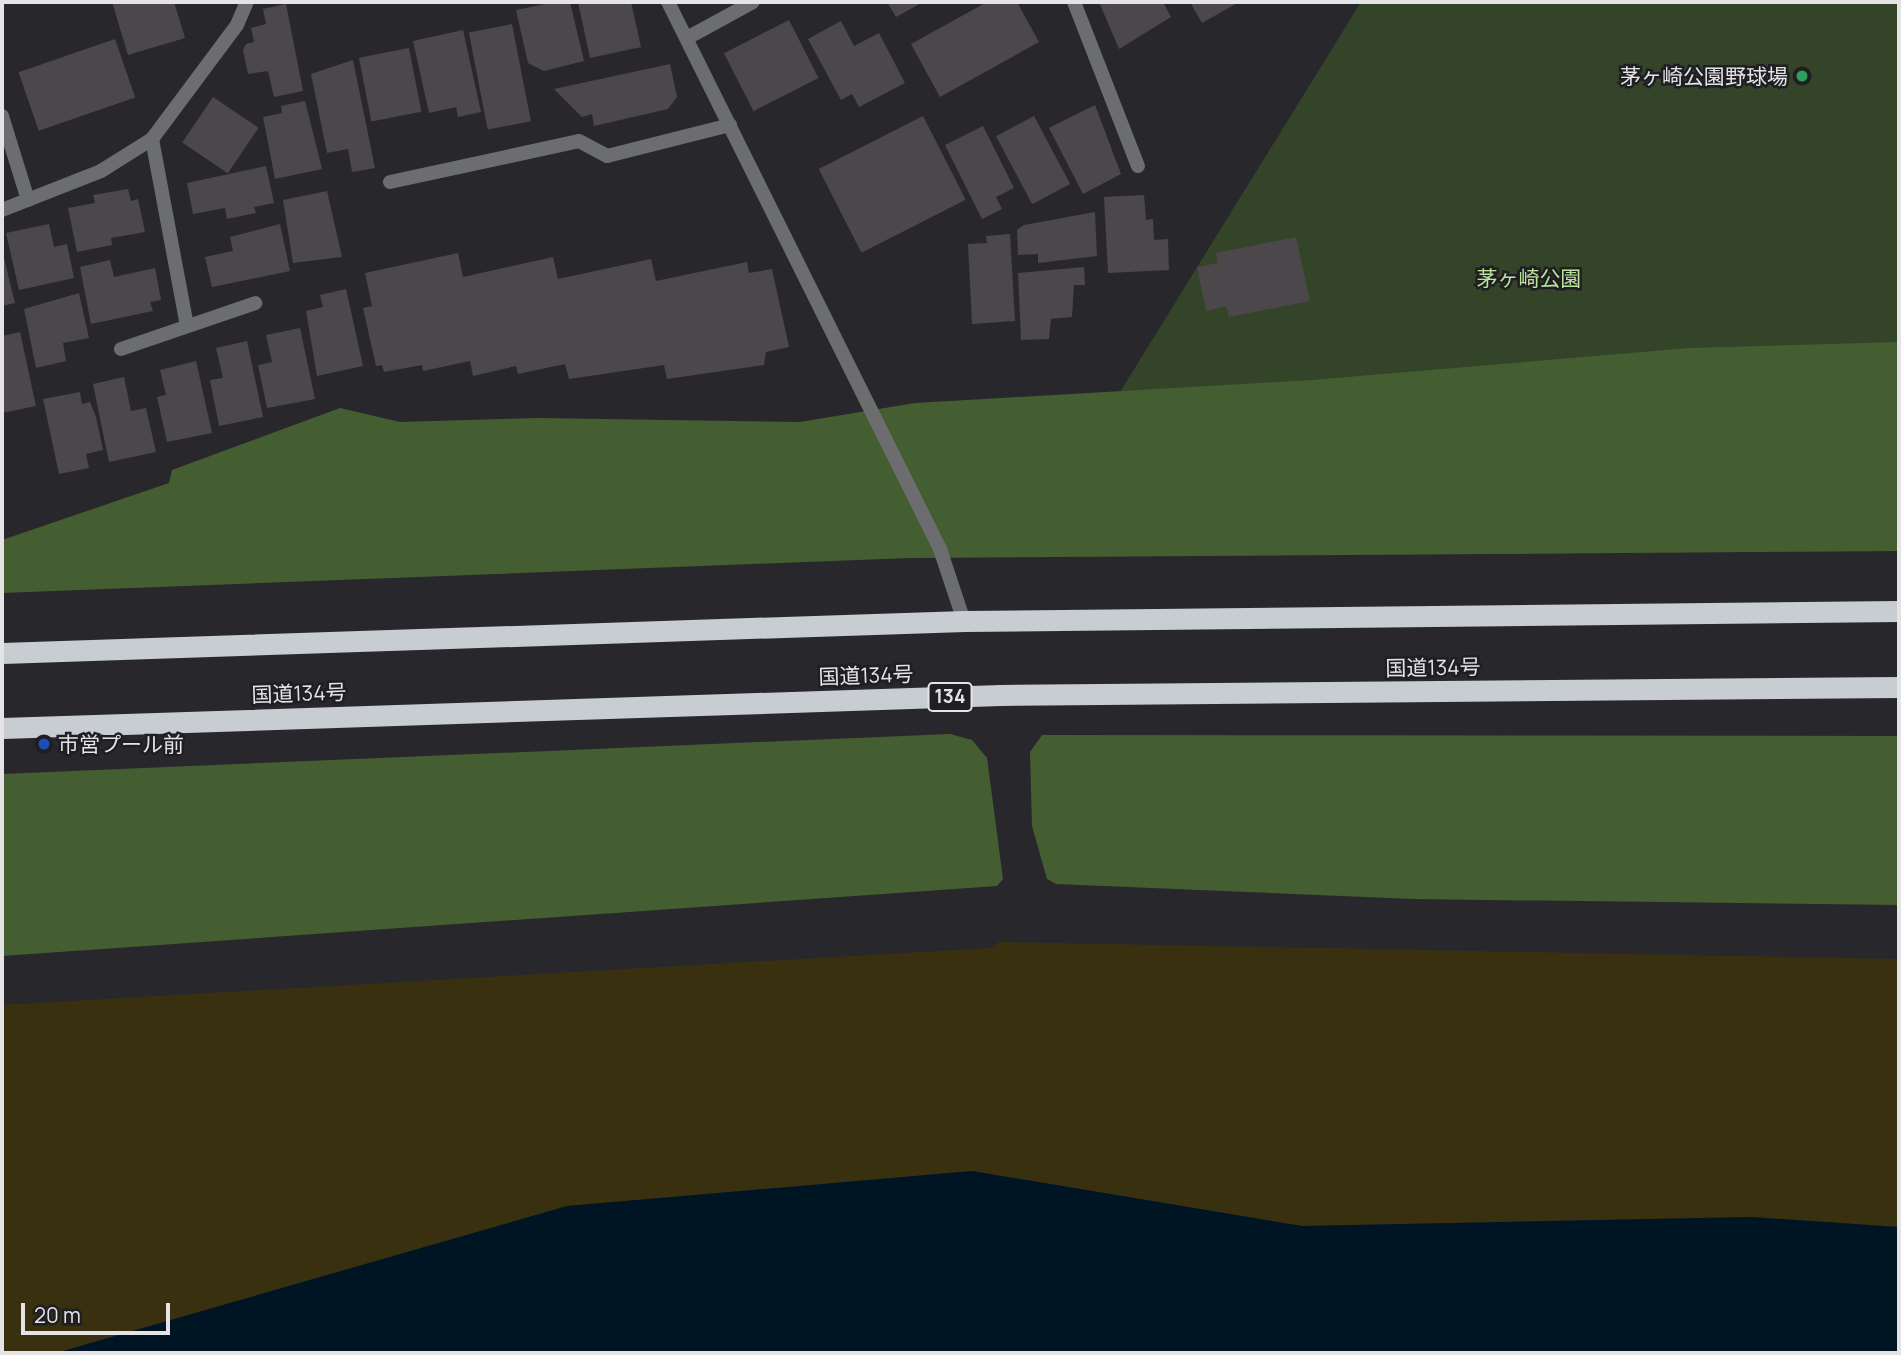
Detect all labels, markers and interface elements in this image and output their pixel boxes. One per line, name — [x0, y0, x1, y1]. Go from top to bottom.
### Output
place label: 茅ヶ崎公園野球場 — [1620, 63, 1788, 89]
marker: 茅ヶ崎公園野球場 — [1794, 68, 1810, 84]
park label: 茅ヶ崎公園 — [1477, 265, 1581, 291]
street label: 国道134号 — [1385, 654, 1481, 680]
street label: 国道134号 — [818, 661, 914, 689]
street label: 国道134号 — [251, 679, 347, 707]
road number: 134 — [927, 682, 973, 712]
place label: 市営プール前 — [58, 731, 184, 757]
marker: 市営プール前 — [36, 736, 52, 752]
scale bar — [24, 1288, 173, 1332]
text: 20 m — [34, 1301, 81, 1329]

